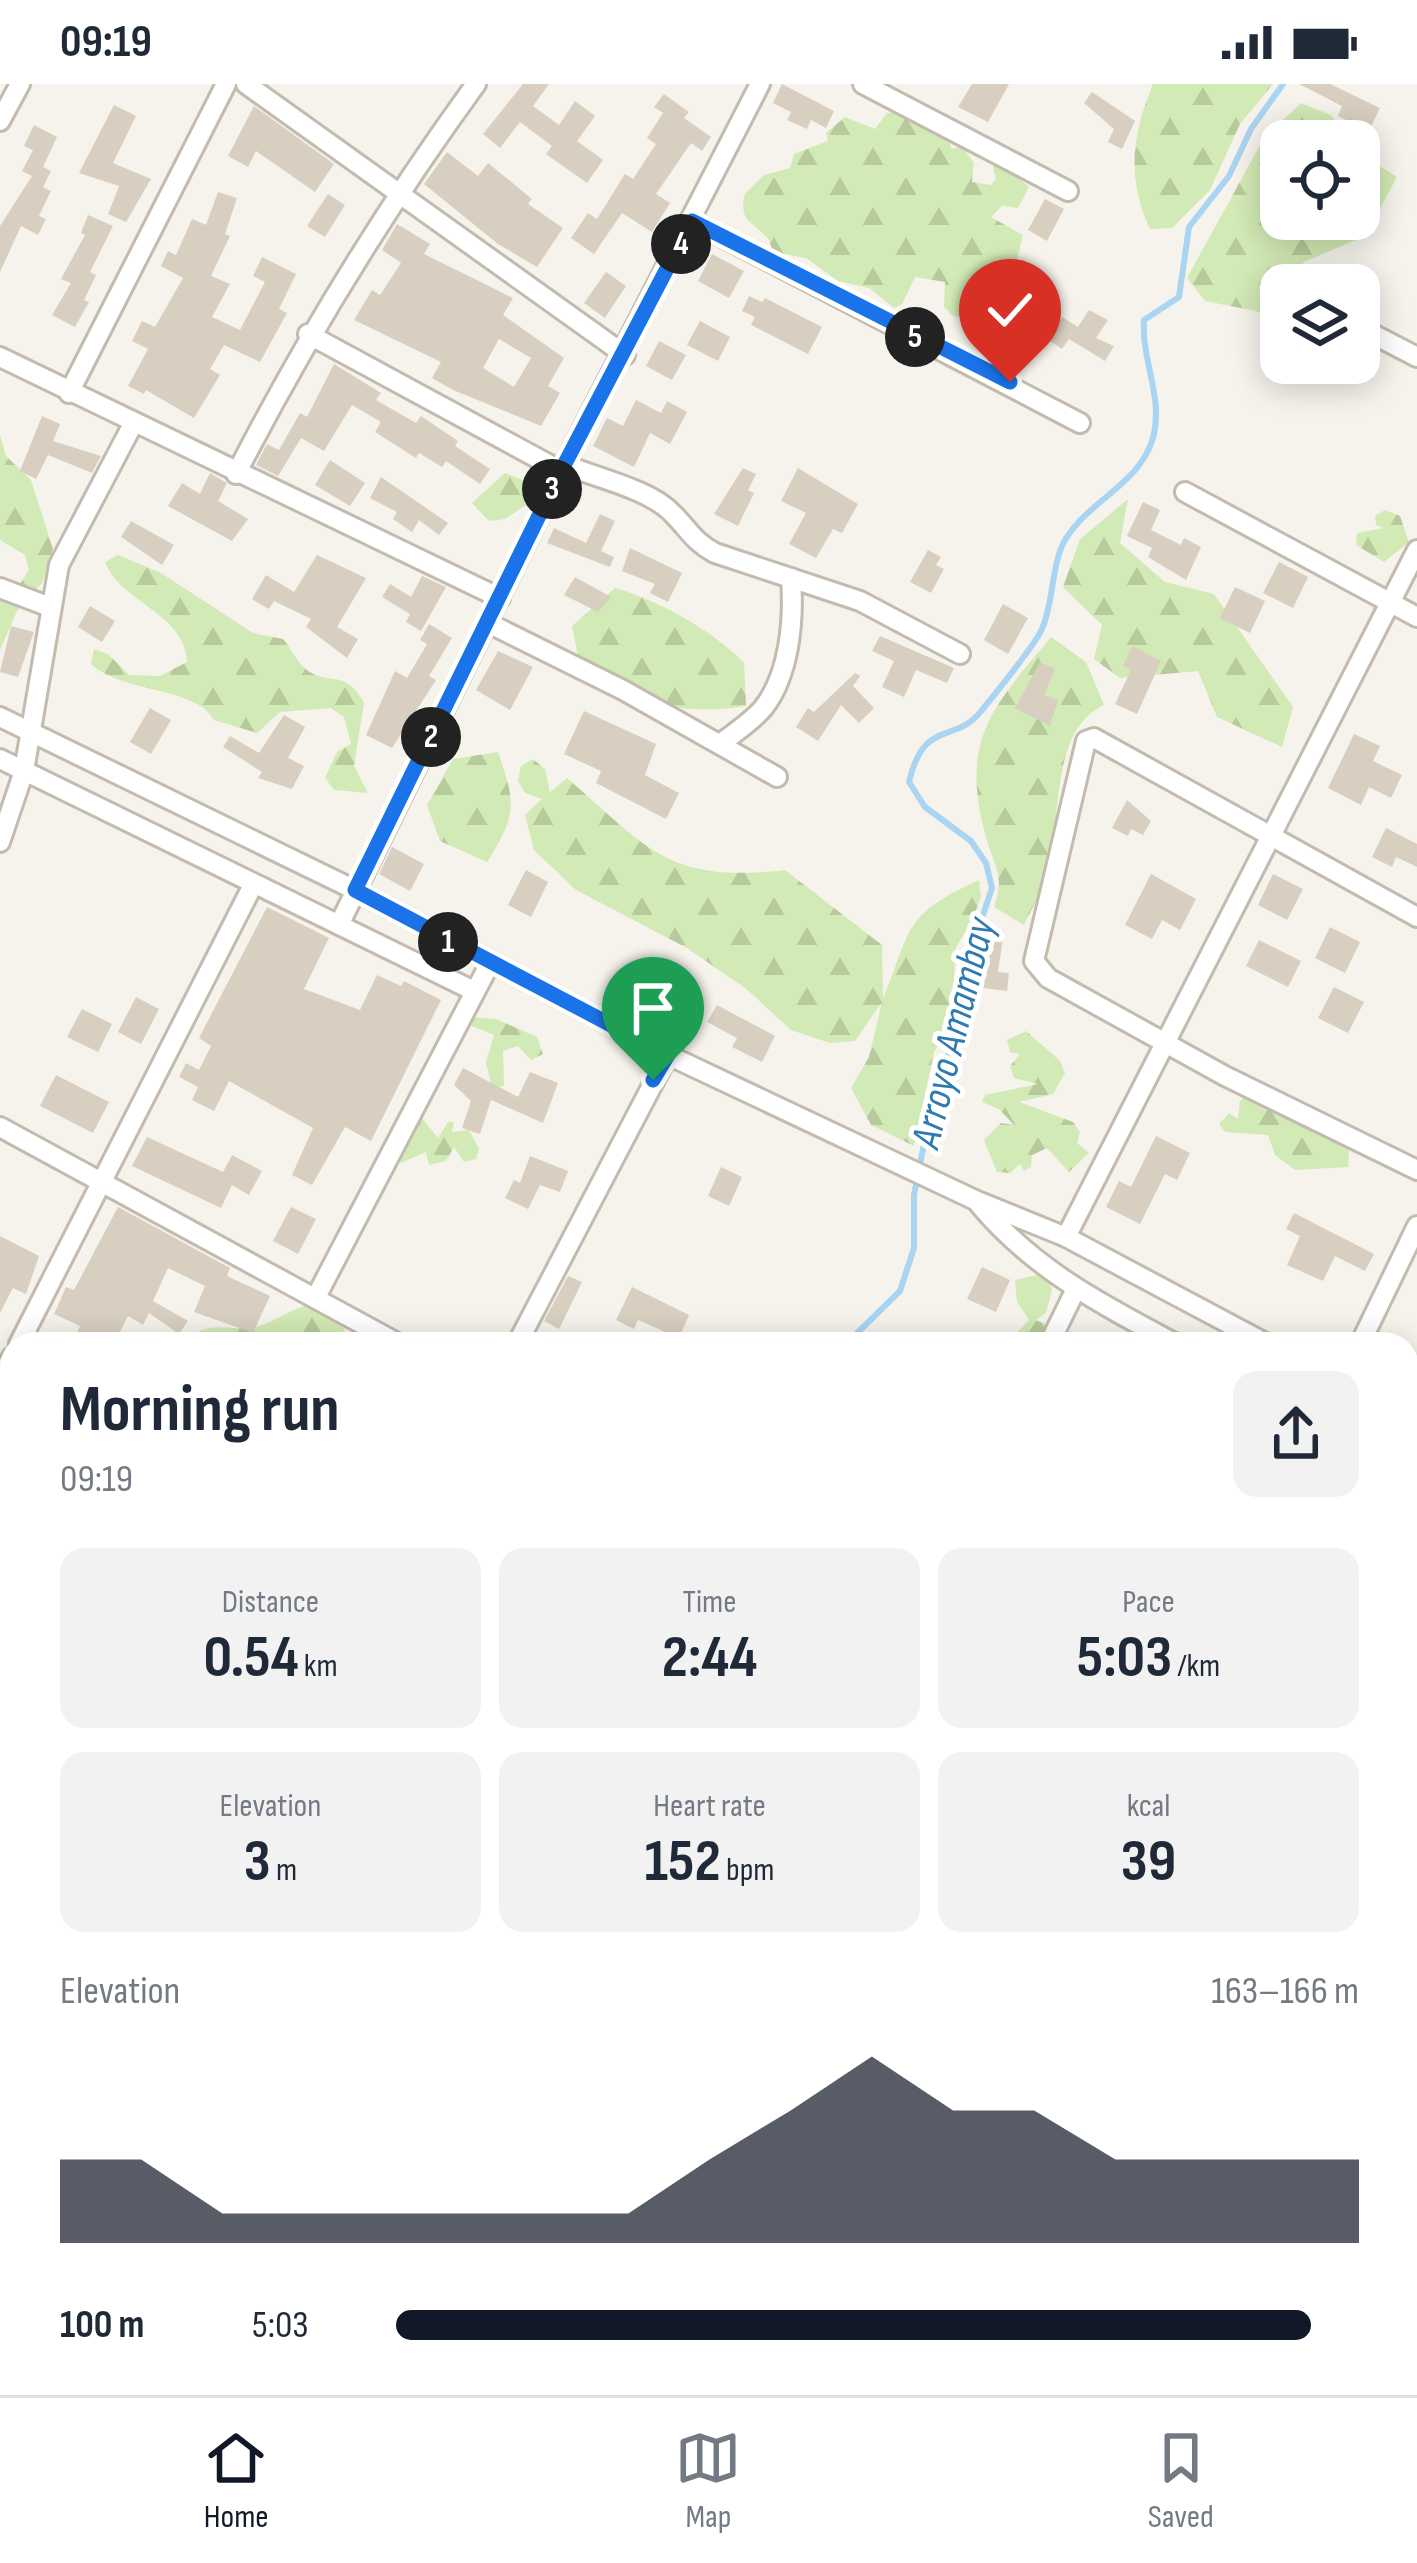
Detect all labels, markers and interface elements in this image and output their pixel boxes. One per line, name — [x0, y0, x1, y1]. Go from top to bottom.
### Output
text: 09:19 — [60, 15, 152, 70]
map controls — [1260, 120, 1380, 384]
button: locate — [1260, 120, 1380, 240]
pin: 4 — [651, 214, 711, 274]
text: 4 — [673, 224, 689, 264]
pin — [959, 259, 1061, 382]
button: layers — [1260, 264, 1380, 384]
icon: check — [977, 277, 1043, 343]
pin: 5 — [885, 307, 945, 367]
text: 5 — [908, 317, 922, 357]
pin: 3 — [522, 459, 582, 519]
text: 3 — [545, 469, 559, 509]
pin: 2 — [401, 707, 461, 767]
text: 2 — [424, 717, 438, 757]
water label: Arroyo Amambay — [900, 911, 1008, 1155]
pin: 1 — [418, 912, 478, 972]
text: 1 — [442, 922, 454, 962]
pin — [602, 957, 704, 1080]
icon: arrive — [620, 975, 686, 1041]
text: Morning run — [60, 1371, 340, 1450]
button: share — [1233, 1371, 1359, 1497]
text: 09:19 — [60, 1456, 133, 1503]
text: Distance — [222, 1582, 319, 1622]
text: Time — [683, 1582, 737, 1622]
text: Pace — [1122, 1582, 1175, 1622]
text: 0.54 — [203, 1622, 299, 1694]
text: 2:44 — [662, 1622, 757, 1694]
text: 5:03 — [1077, 1622, 1172, 1694]
text: km — [299, 1646, 338, 1686]
text: /km — [1172, 1646, 1220, 1686]
text: Elevation — [220, 1786, 321, 1826]
text: Heart rate — [653, 1786, 766, 1826]
text: kcal — [1127, 1786, 1170, 1826]
text: 3 — [244, 1826, 271, 1898]
text: 152 — [644, 1826, 721, 1898]
text: 39 — [1121, 1826, 1176, 1898]
text: m — [271, 1850, 297, 1890]
text: bpm — [721, 1850, 775, 1890]
text: Elevation — [60, 1968, 180, 2015]
text: 163–166 m — [1211, 1968, 1359, 2015]
text: 100 m — [60, 2302, 144, 2349]
text: 5:03 — [252, 2302, 309, 2349]
tab: Home — [203, 2425, 269, 2537]
tab: Map — [675, 2425, 741, 2537]
tab: Saved — [1148, 2425, 1214, 2537]

